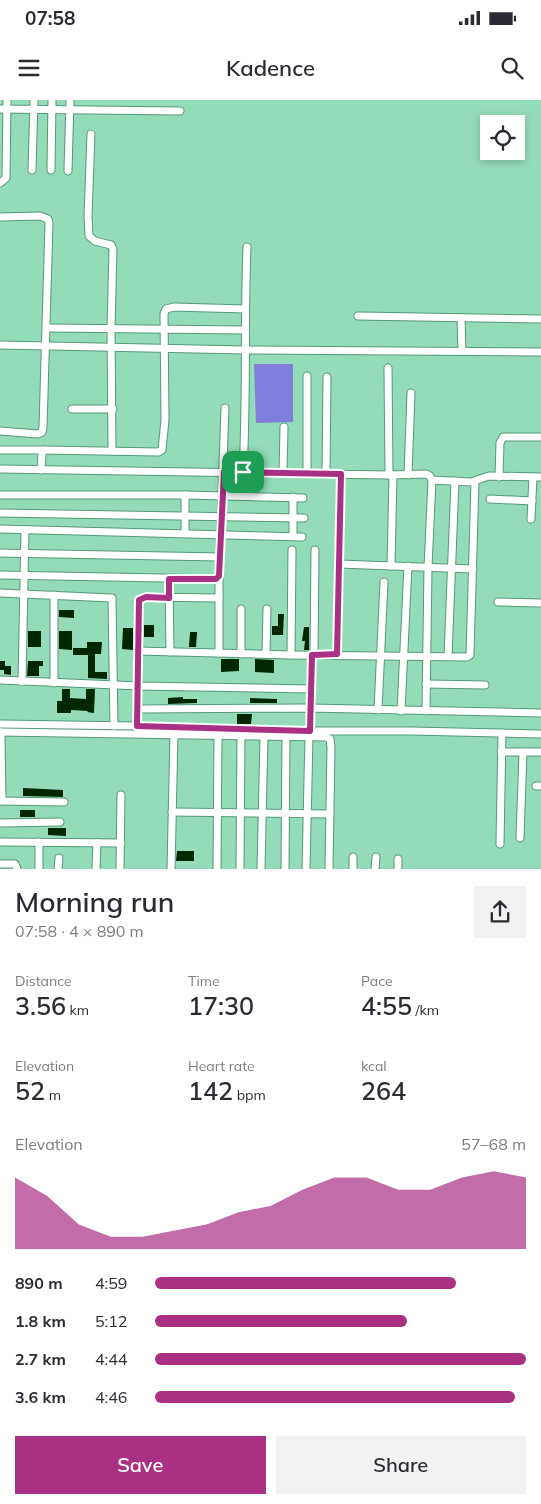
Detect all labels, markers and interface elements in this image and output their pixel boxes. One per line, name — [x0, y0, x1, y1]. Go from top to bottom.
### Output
text: 07:58 — [25, 6, 75, 30]
icon: menu — [15, 54, 43, 82]
text: Kadence — [226, 54, 315, 82]
icon: search — [498, 54, 526, 82]
map controls — [480, 115, 525, 160]
button: locate — [480, 115, 525, 160]
pin — [222, 451, 264, 493]
icon: arrive — [229, 458, 257, 486]
text: Morning run — [15, 884, 174, 919]
button: share — [474, 886, 526, 938]
text: 07:58 · 4 × 890 m — [15, 921, 144, 941]
text: Distance — [15, 972, 72, 990]
text: Time — [188, 972, 220, 990]
text: Pace — [361, 972, 393, 990]
text: 3.56 — [15, 990, 66, 1021]
text: 17:30 — [188, 990, 254, 1021]
text: 4:55 — [361, 990, 412, 1021]
text: km — [66, 1001, 89, 1019]
text: /km — [412, 1001, 439, 1019]
text: Elevation — [15, 1057, 74, 1075]
text: Heart rate — [188, 1057, 255, 1075]
text: kcal — [361, 1057, 387, 1075]
text: 52 — [15, 1075, 45, 1106]
text: 142 — [188, 1075, 233, 1106]
text: 264 — [361, 1075, 406, 1106]
text: m — [45, 1086, 61, 1104]
text: bpm — [233, 1086, 266, 1104]
text: Elevation — [15, 1134, 83, 1154]
text: 57–68 m — [461, 1134, 526, 1154]
text: 890 m — [15, 1273, 63, 1293]
text: 4:59 — [95, 1273, 127, 1293]
text: 1.8 km — [15, 1311, 66, 1331]
text: 5:12 — [95, 1311, 127, 1331]
text: 2.7 km — [15, 1349, 66, 1369]
text: 4:44 — [95, 1349, 127, 1369]
text: 3.6 km — [15, 1387, 66, 1407]
text: 4:46 — [95, 1387, 127, 1407]
button: Save — [15, 1436, 266, 1494]
button: Share — [276, 1436, 526, 1494]

